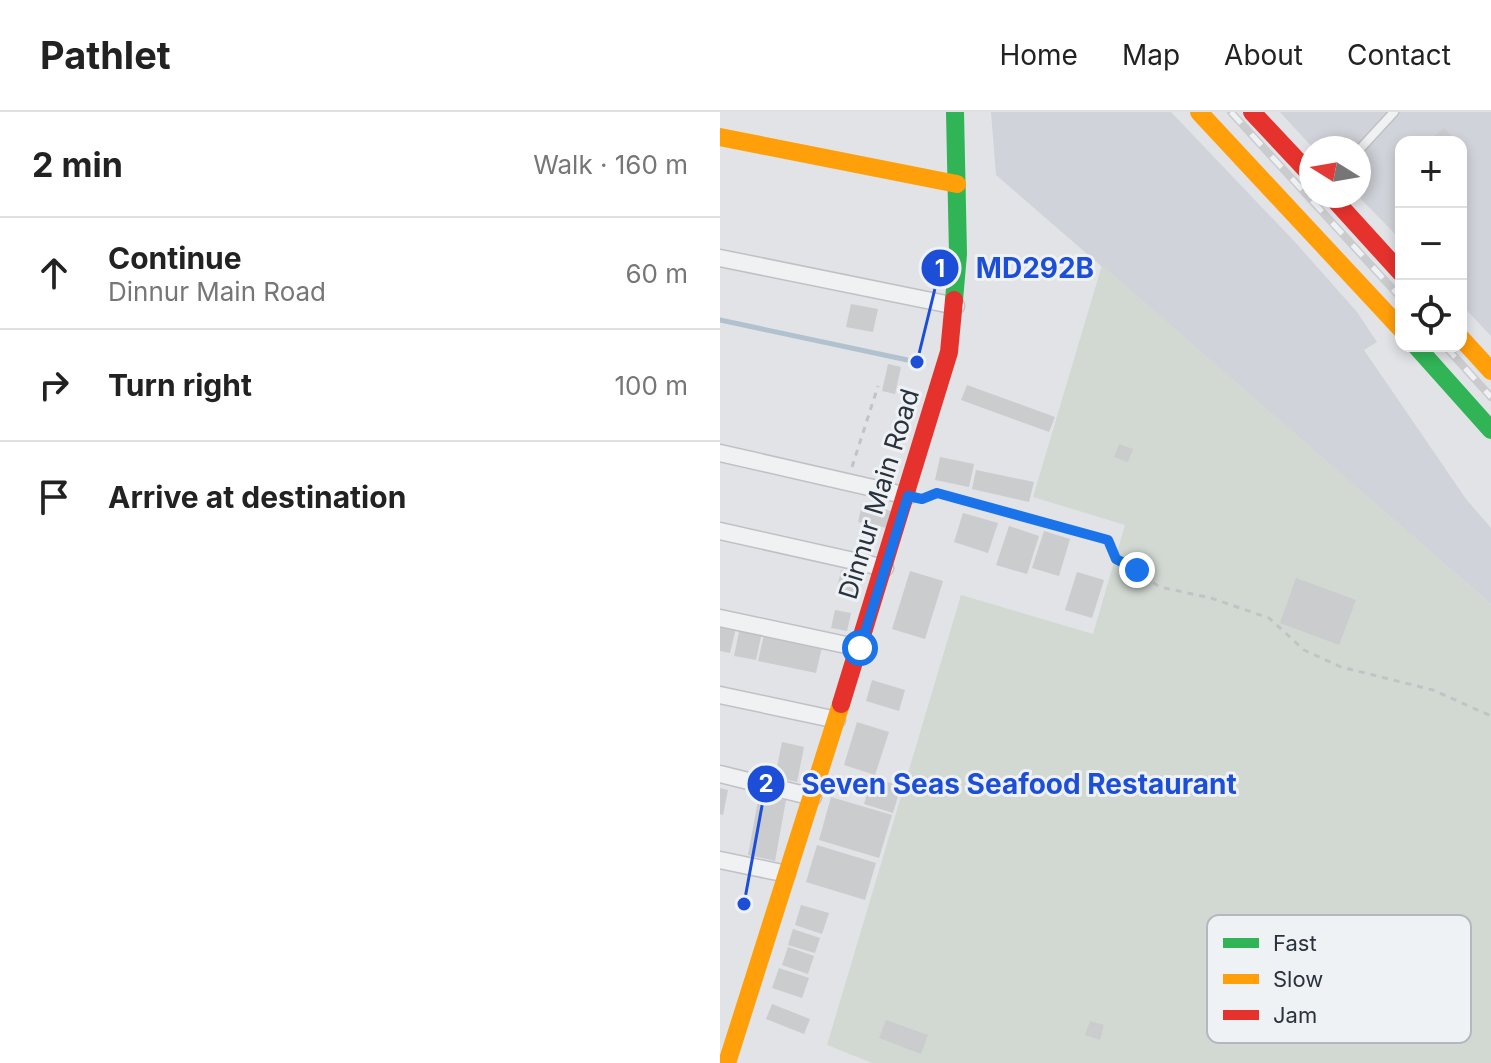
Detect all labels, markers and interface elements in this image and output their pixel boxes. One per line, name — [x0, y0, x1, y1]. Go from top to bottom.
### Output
text: Pathlet — [40, 32, 171, 78]
text: Home — [999, 38, 1078, 72]
text: Map — [1122, 38, 1180, 72]
text: About — [1224, 38, 1303, 72]
text: Contact — [1347, 38, 1451, 72]
north arrow — [1299, 136, 1371, 208]
map controls — [1395, 136, 1467, 352]
button: + — [1395, 136, 1467, 208]
text: 2 min — [32, 144, 123, 185]
text: Walk · 160 m — [533, 149, 688, 180]
button: − — [1395, 208, 1467, 280]
text: Continue — [108, 240, 242, 276]
callout: MD292B — [920, 242, 1111, 294]
icon: ahead — [32, 251, 76, 295]
text: MD292B — [976, 251, 1094, 285]
text: 1 — [935, 254, 945, 283]
text: 60 m — [625, 258, 688, 289]
text: Dinnur Main Road — [108, 276, 326, 307]
button: locate — [1395, 280, 1467, 352]
icon: right — [32, 363, 76, 407]
text: Turn right — [108, 367, 252, 403]
text: 100 m — [615, 370, 688, 401]
street label: Dinnur Main Road — [832, 385, 925, 603]
icon: arrive — [32, 475, 76, 519]
text: Arrive at destination — [108, 479, 406, 515]
route end — [1119, 552, 1155, 588]
route start — [842, 630, 878, 666]
callout: Seven Seas Seafood Restaurant — [746, 758, 1253, 810]
text: Seven Seas Seafood Restaurant — [801, 767, 1237, 801]
text: 2 — [758, 769, 774, 798]
legend — [1207, 915, 1471, 1043]
text: Fast — [1273, 930, 1317, 956]
text: Slow — [1273, 966, 1323, 992]
text: Jam — [1273, 1002, 1317, 1028]

